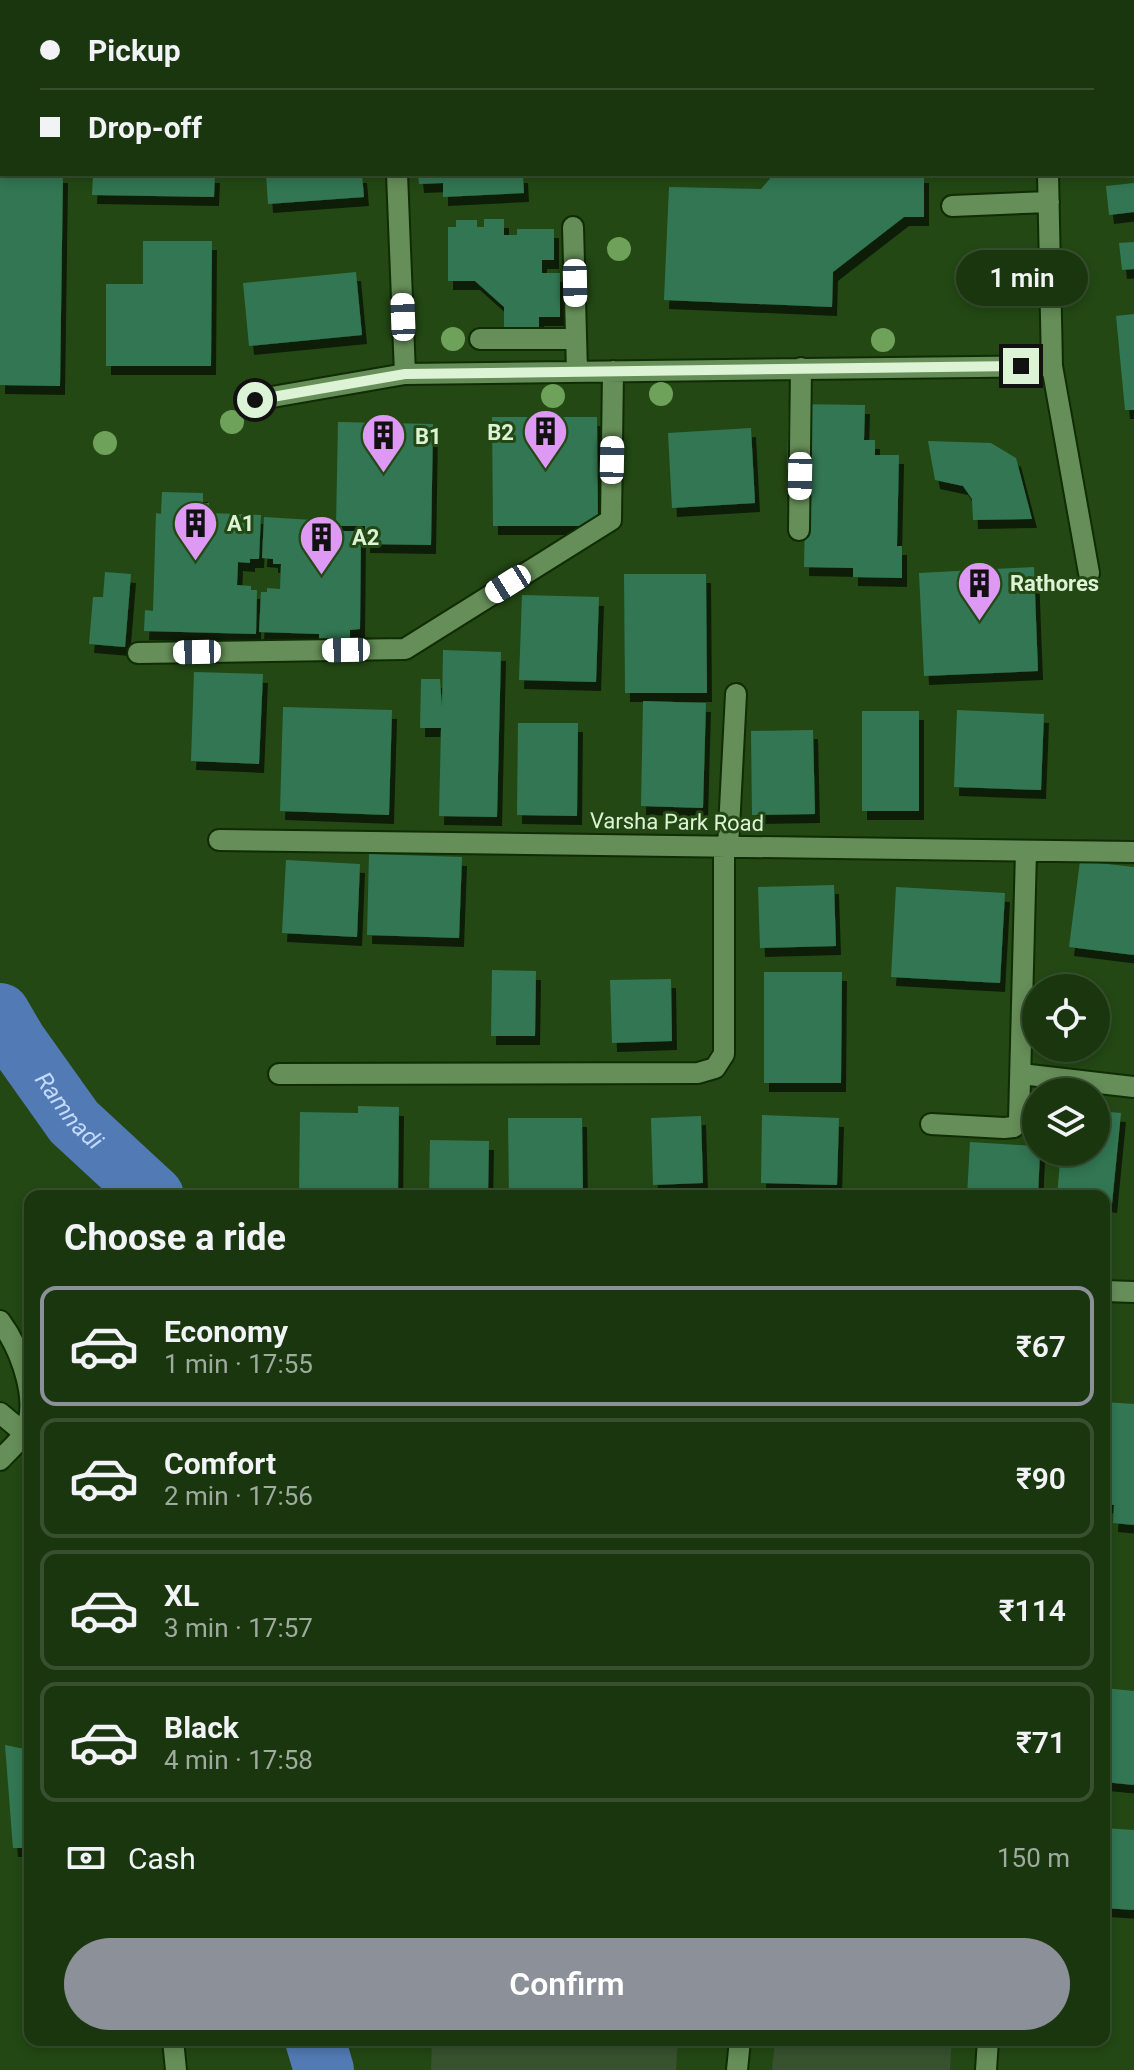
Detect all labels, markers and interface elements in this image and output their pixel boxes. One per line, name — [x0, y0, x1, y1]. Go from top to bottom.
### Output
text: Pickup — [88, 33, 181, 68]
text: Drop-off — [88, 110, 202, 145]
callout: 1 min — [955, 250, 1087, 306]
car — [563, 259, 587, 307]
text: 1 min — [989, 263, 1055, 293]
car — [390, 293, 416, 341]
route end — [1003, 348, 1039, 384]
route start — [237, 382, 273, 418]
building icon: B2 — [521, 408, 569, 471]
building icon: B1 — [360, 412, 408, 475]
place label: B2 — [487, 420, 514, 445]
place label: B1 — [415, 424, 442, 449]
car — [600, 436, 624, 484]
car — [788, 452, 812, 500]
building icon: A1 — [172, 499, 220, 562]
place label: A1 — [227, 511, 254, 536]
building icon: A2 — [297, 513, 345, 576]
place label: A2 — [352, 525, 379, 550]
building icon: Rathores — [955, 559, 1003, 622]
car — [481, 561, 535, 607]
place label: Rathores — [1010, 571, 1099, 596]
car — [322, 638, 370, 662]
car — [173, 640, 221, 664]
street label: Varsha Park Road — [590, 808, 764, 836]
map controls — [1022, 974, 1110, 1166]
button: locate — [1022, 974, 1110, 1062]
water label: Ramnadi — [29, 1067, 109, 1156]
button: layers — [1022, 1078, 1110, 1166]
text: Choose a ride — [64, 1217, 286, 1259]
icon: car — [68, 1310, 140, 1382]
text: Economy — [164, 1314, 288, 1349]
text: ₹67 — [1016, 1329, 1066, 1364]
text: 1 min · 17:55 — [164, 1349, 313, 1379]
icon: car — [68, 1442, 140, 1514]
text: Comfort — [164, 1446, 276, 1481]
text: ₹90 — [1016, 1461, 1066, 1496]
text: 2 min · 17:56 — [164, 1481, 313, 1511]
icon: car — [68, 1574, 140, 1646]
text: XL — [164, 1578, 199, 1613]
text: ₹114 — [999, 1593, 1066, 1628]
text: 3 min · 17:57 — [164, 1613, 313, 1643]
icon: car — [68, 1706, 140, 1778]
text: Black — [164, 1710, 239, 1745]
text: ₹71 — [1016, 1725, 1066, 1760]
text: 4 min · 17:58 — [164, 1745, 313, 1775]
icon: cash — [64, 1836, 108, 1880]
text: Cash — [128, 1841, 196, 1876]
text: 150 m — [997, 1843, 1070, 1873]
button: Confirm — [64, 1938, 1070, 2030]

